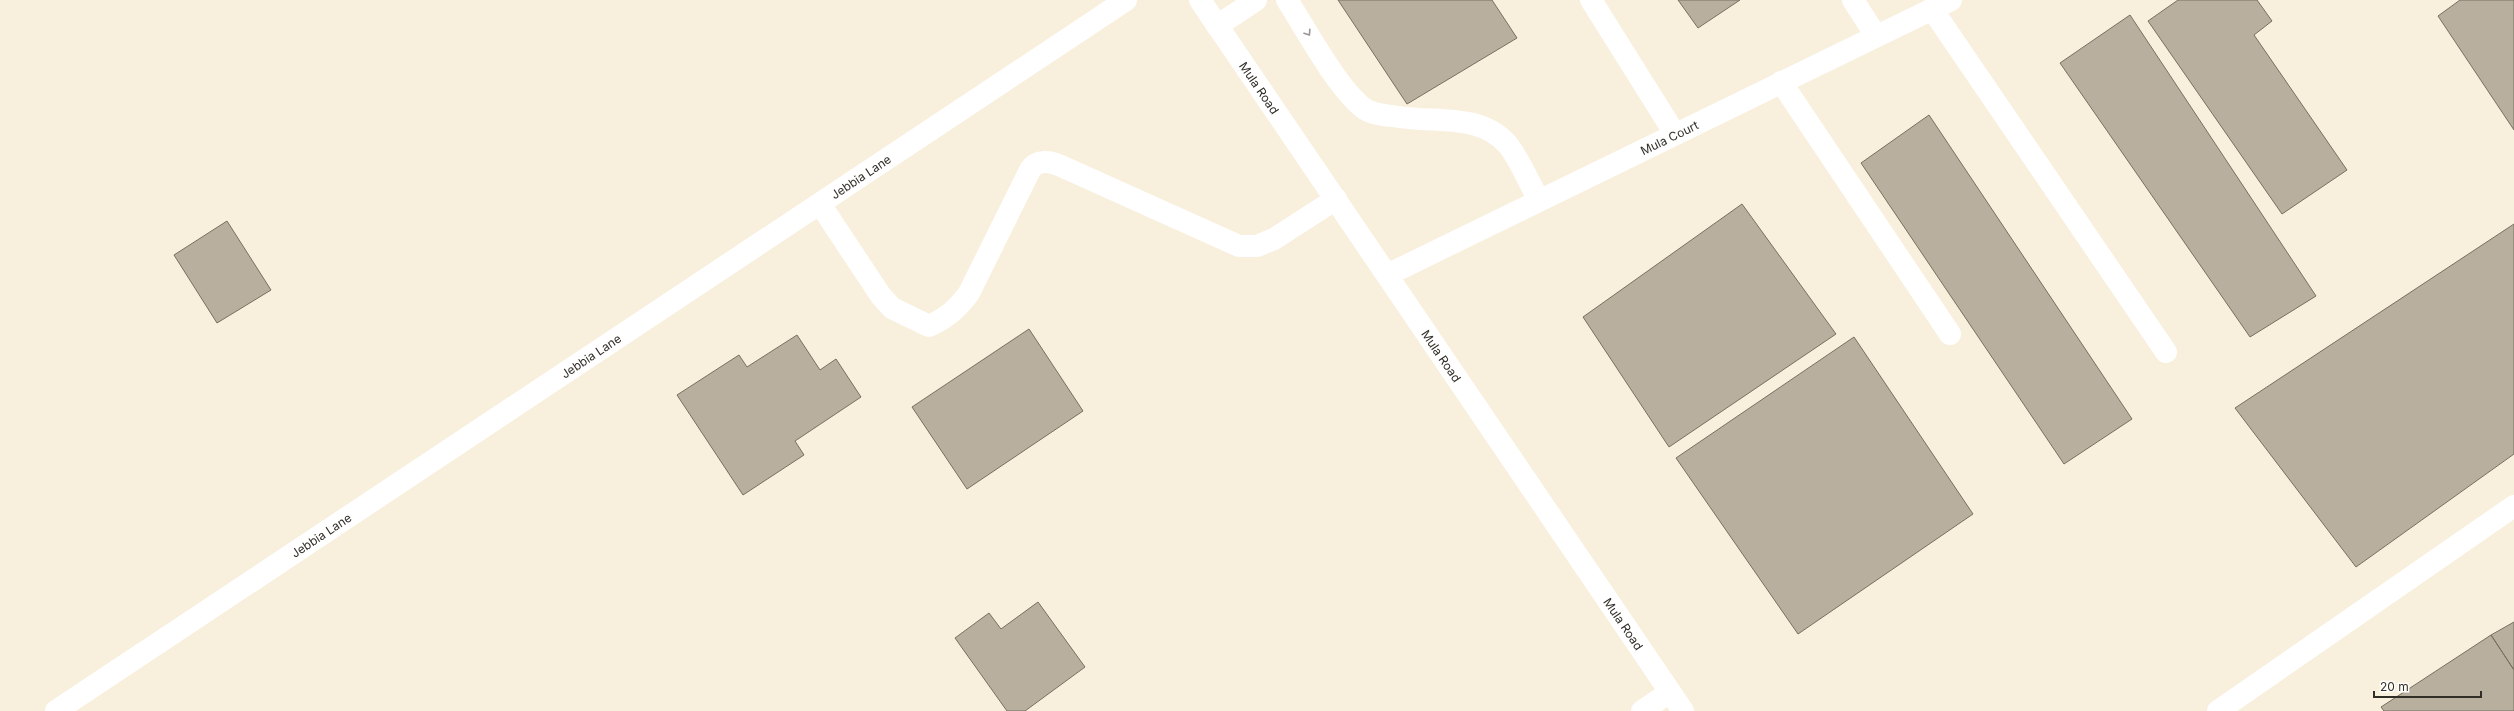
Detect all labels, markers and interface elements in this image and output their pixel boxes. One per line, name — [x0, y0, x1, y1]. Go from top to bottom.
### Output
one-way arrow — [1303, 29, 1311, 36]
street label: Mula Road — [1237, 59, 1283, 117]
street label: Mula Court — [1638, 117, 1701, 158]
street label: Jebbia Lane — [828, 151, 894, 202]
street label: Mula Road — [1419, 327, 1465, 385]
street label: Jebbia Lane — [558, 330, 624, 381]
street label: Jebbia Lane — [288, 510, 354, 560]
street label: Mula Road — [1601, 595, 1647, 653]
scale bar — [2374, 673, 2481, 699]
text: 20 m — [2380, 679, 2409, 694]

